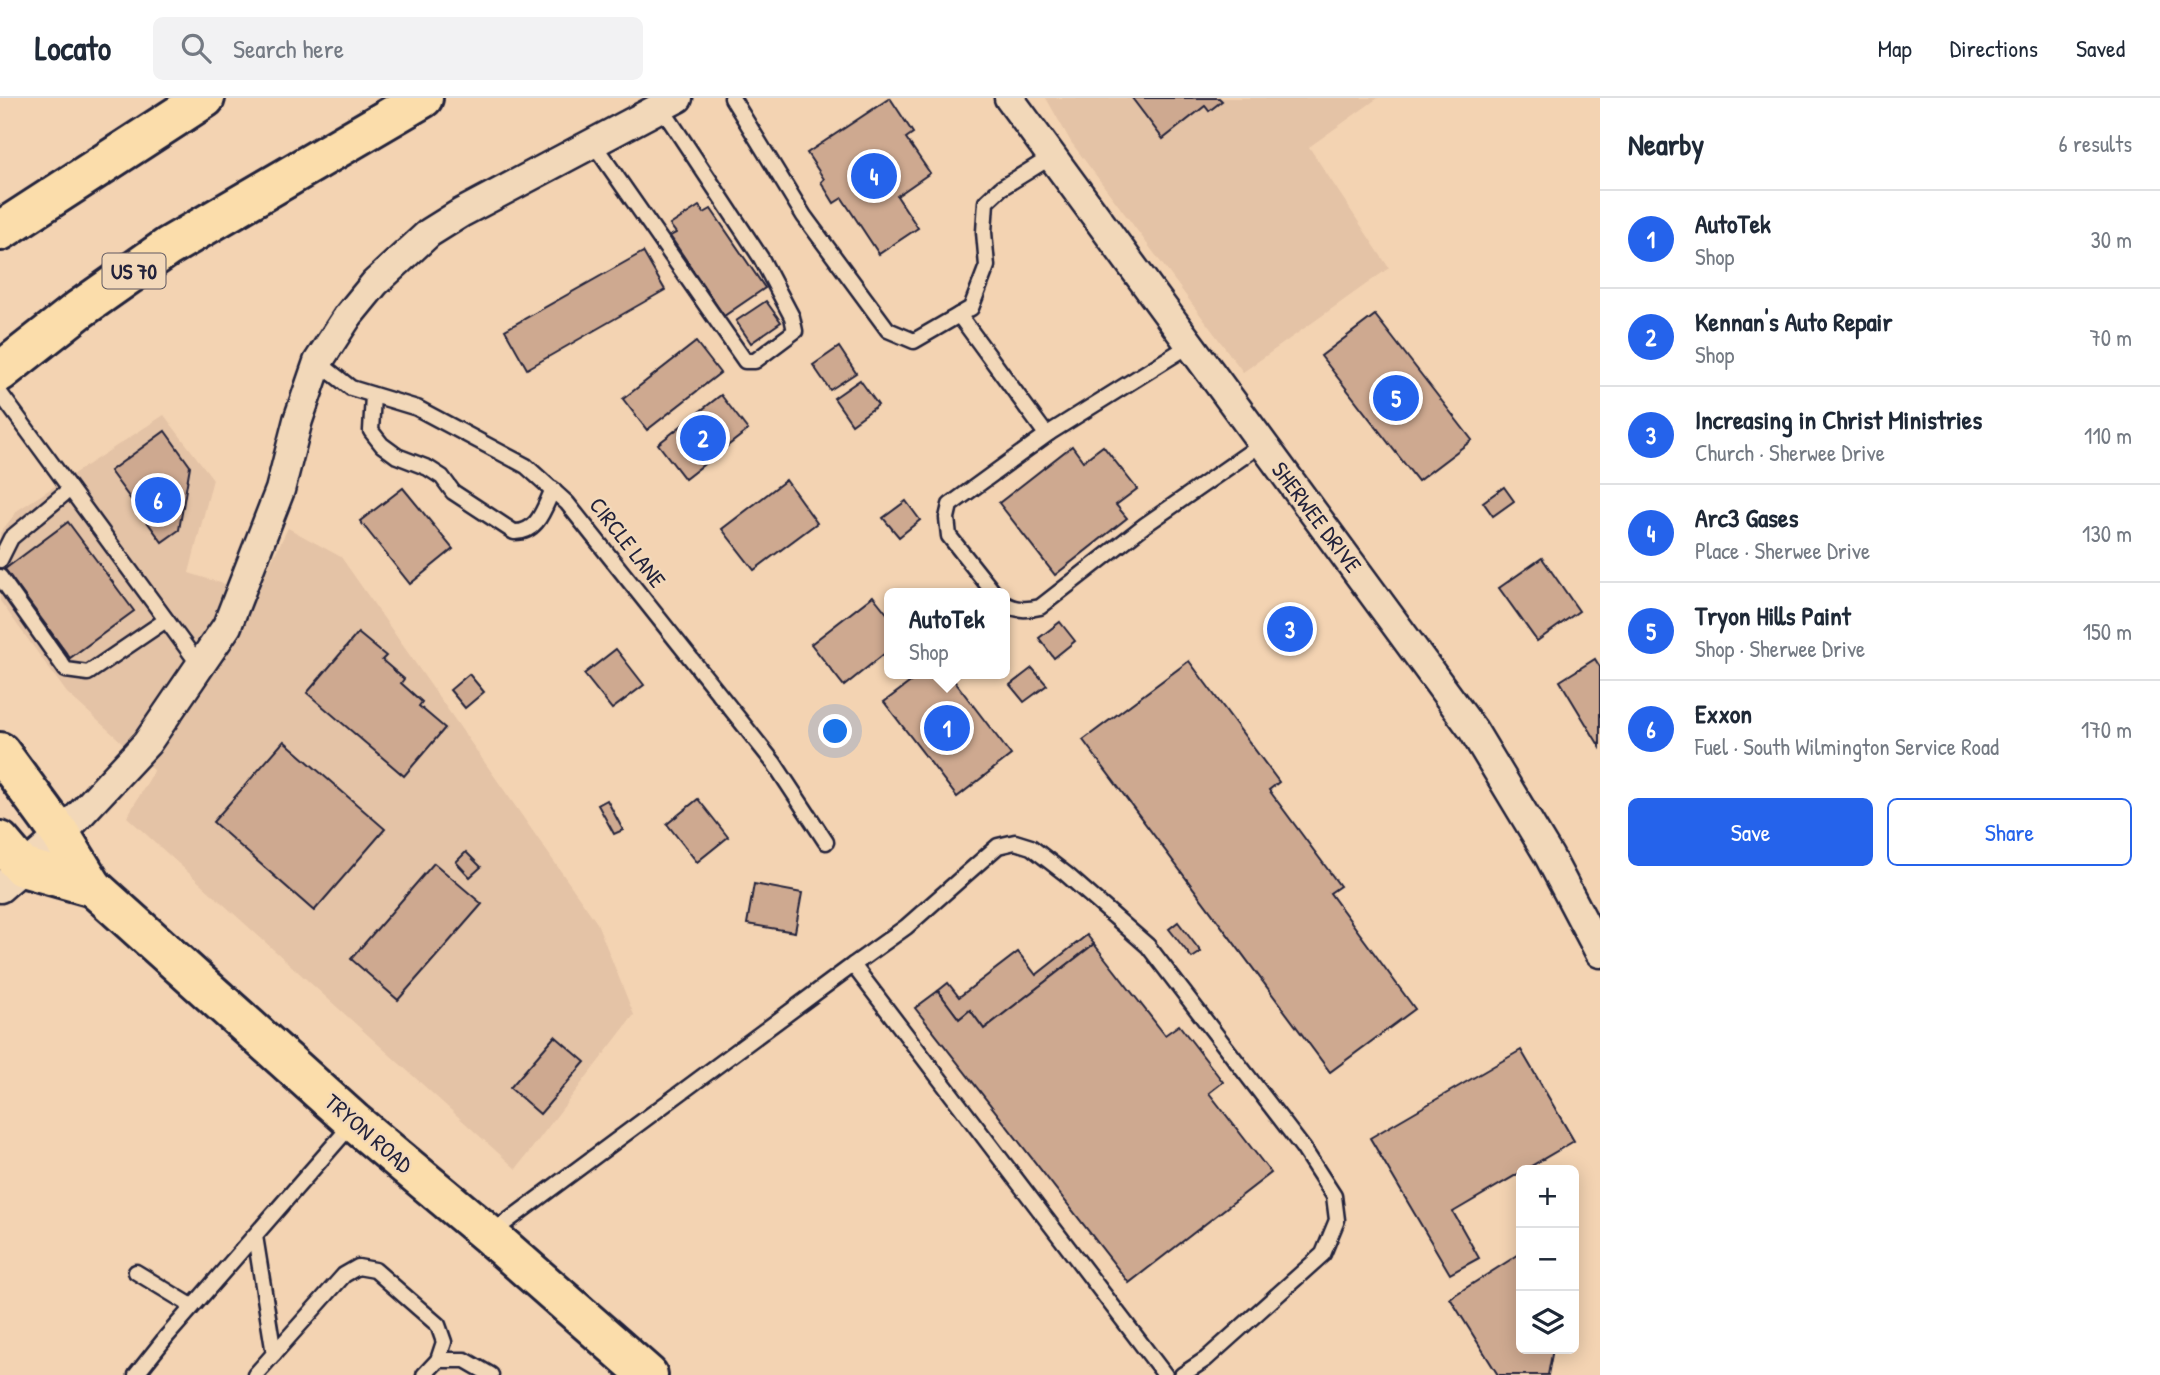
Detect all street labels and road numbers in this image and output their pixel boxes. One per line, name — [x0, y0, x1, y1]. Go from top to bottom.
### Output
road number: US 70 — [102, 254, 166, 288]
street label: SHERWEE DRIVE — [1265, 455, 1369, 579]
street label: CIRCLE LANE — [583, 490, 673, 594]
street label: TRYON ROAD — [318, 1086, 420, 1180]

